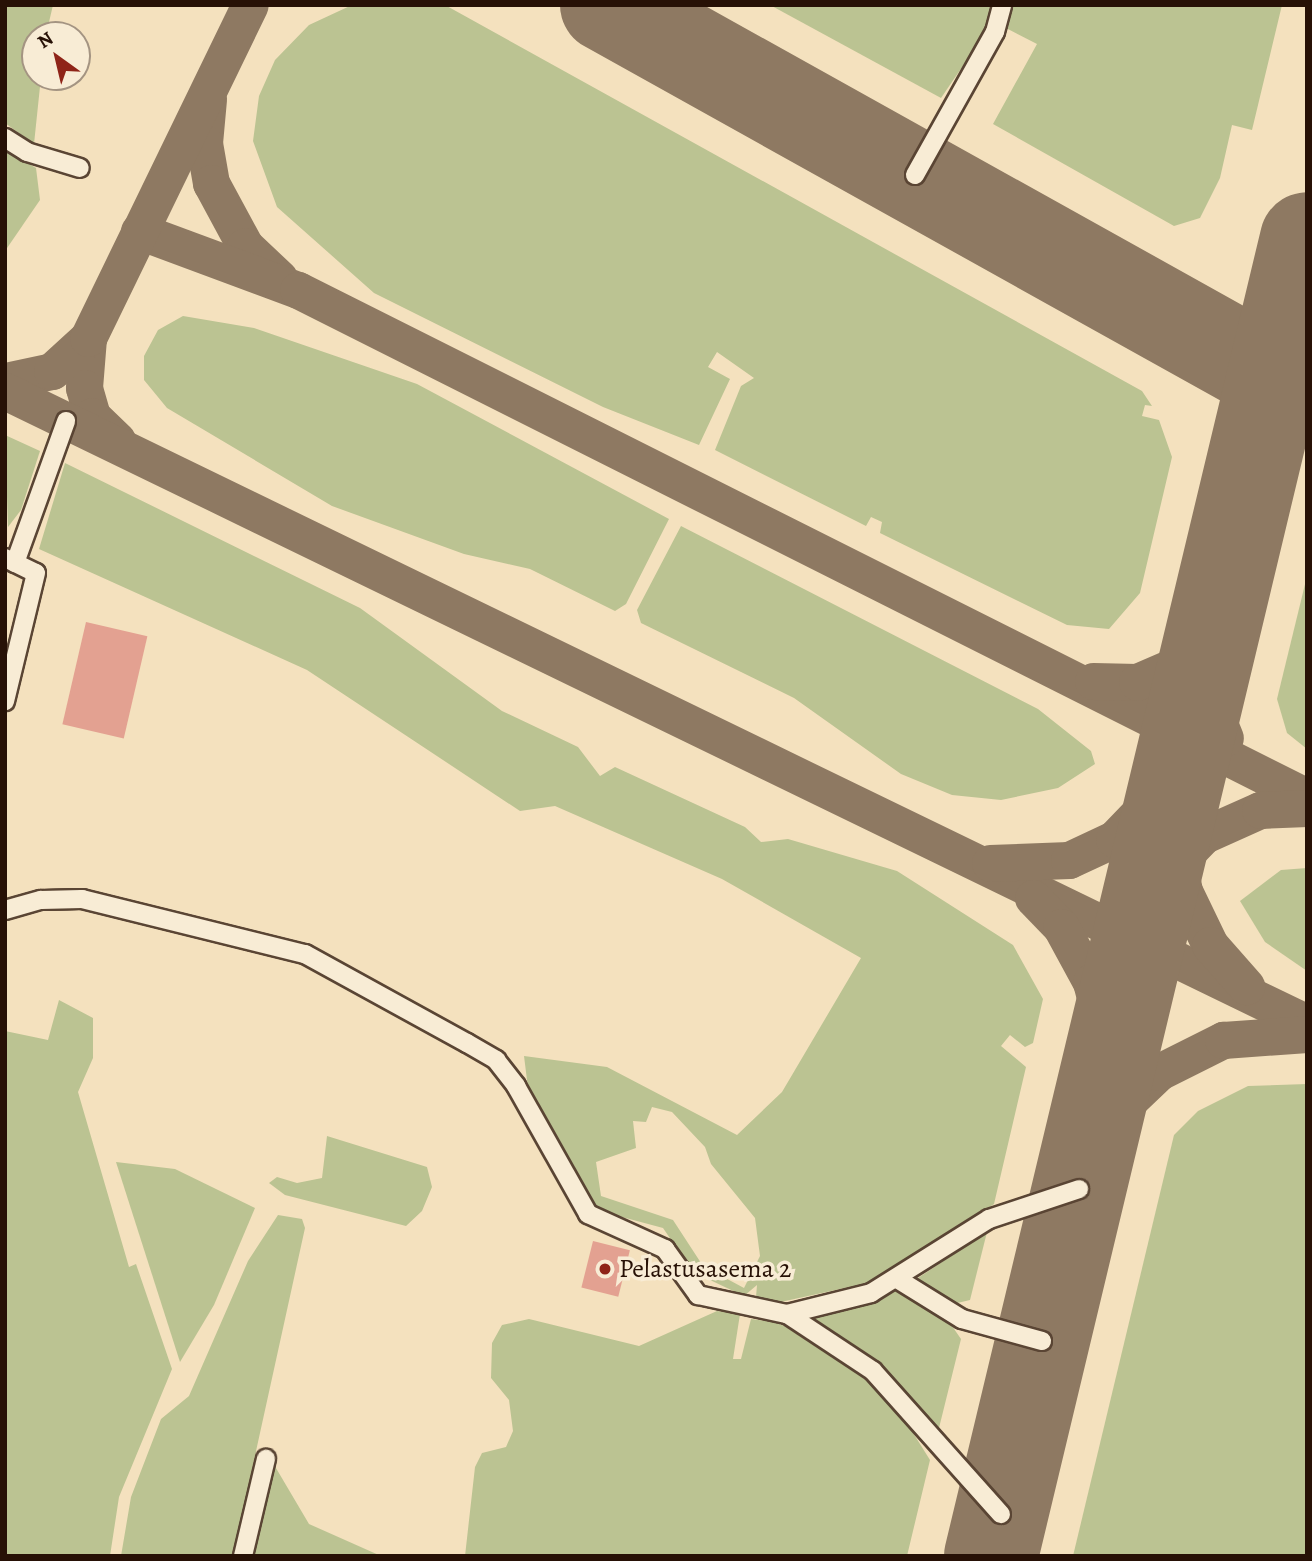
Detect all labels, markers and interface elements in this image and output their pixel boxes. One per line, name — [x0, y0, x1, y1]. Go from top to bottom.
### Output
north arrow — [21, 21, 91, 91]
text: N — [32, 26, 58, 55]
place label: Pelastusasema 2 — [619, 1253, 791, 1285]
marker: Pelastusasema 2 — [597, 1261, 613, 1277]

